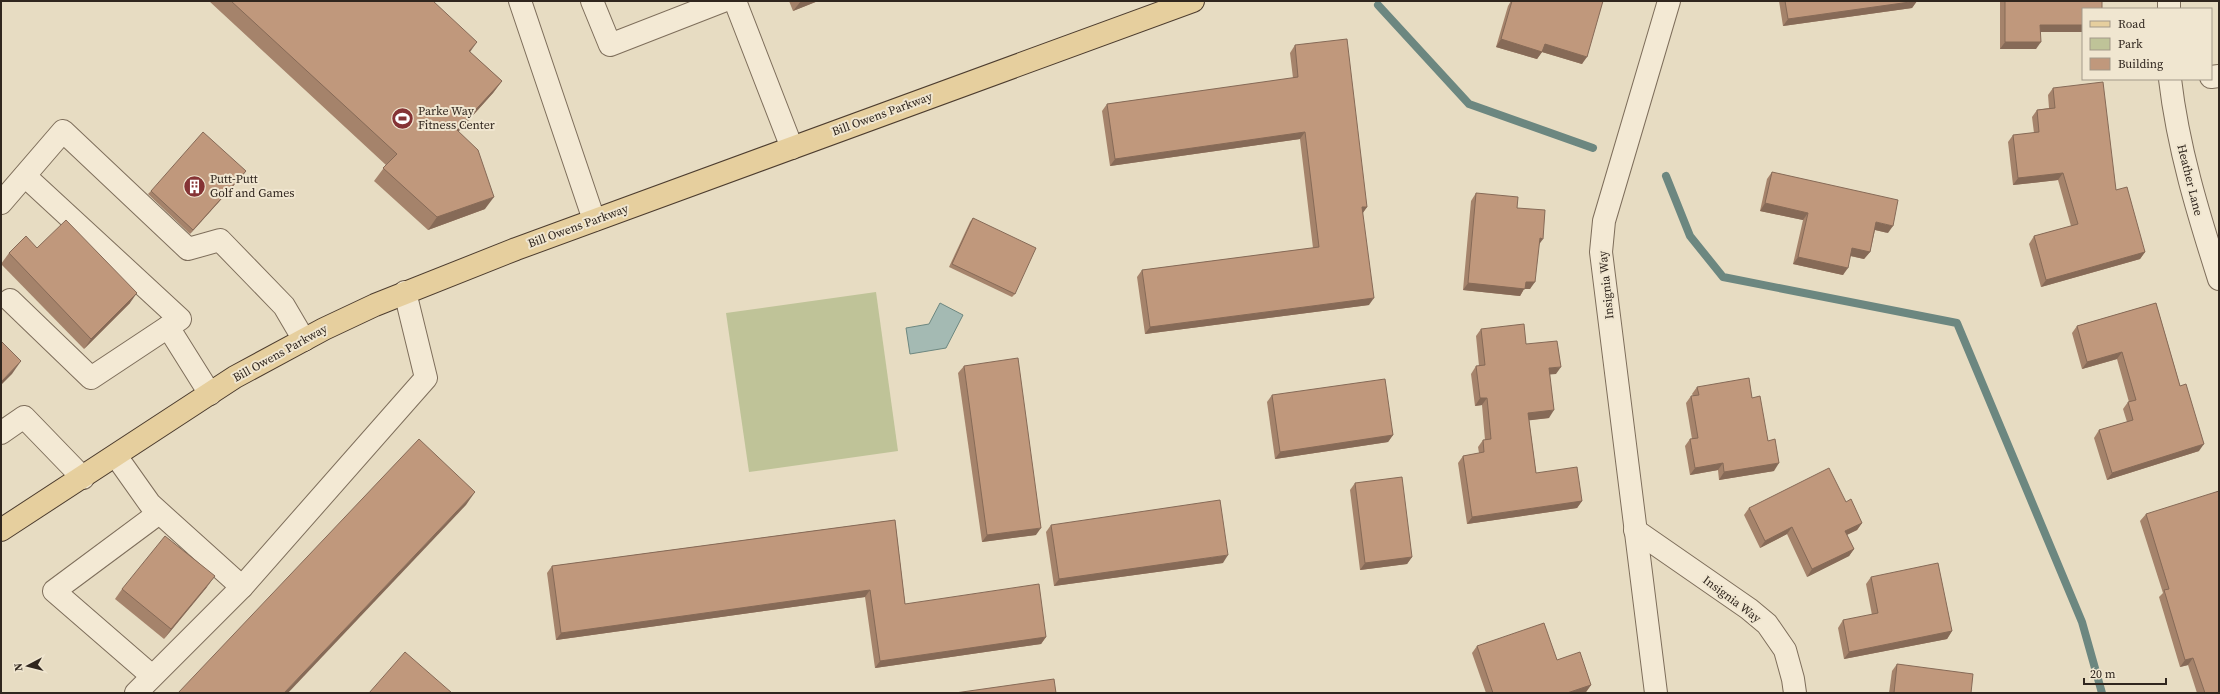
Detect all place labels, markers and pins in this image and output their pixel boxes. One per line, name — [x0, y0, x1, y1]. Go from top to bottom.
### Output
place label: Parke Way Fitness Center — [418, 103, 495, 133]
sports icon: Parke Way Fitness Center — [390, 105, 416, 131]
place label: Putt-Putt Golf and Games — [210, 171, 295, 201]
building icon: Putt-Putt Golf and Games — [181, 173, 207, 199]

